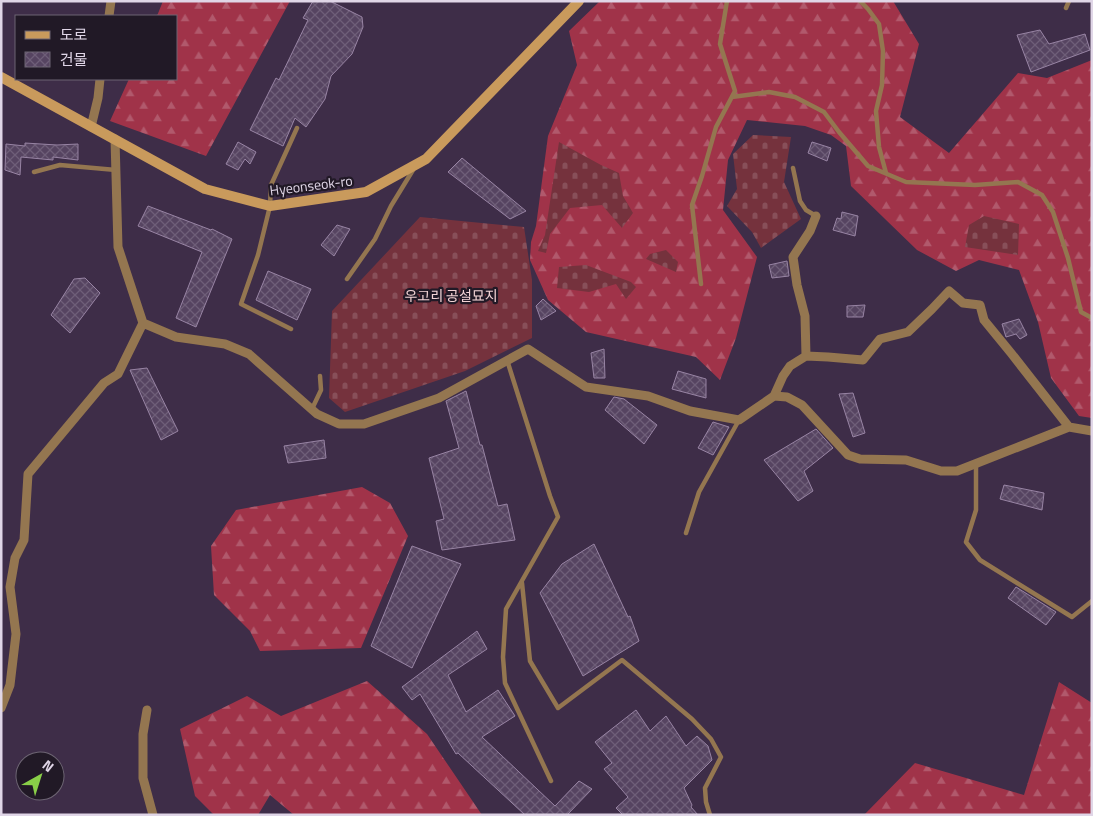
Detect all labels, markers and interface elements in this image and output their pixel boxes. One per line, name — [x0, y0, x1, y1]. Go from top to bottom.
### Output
legend — [15, 15, 178, 80]
text: 도로 — [60, 23, 88, 46]
text: 건물 — [60, 48, 88, 71]
street label: Hyeonseok-ro — [268, 169, 354, 201]
park label: 우고리 공설묘지 — [404, 285, 498, 306]
north arrow — [15, 751, 65, 801]
text: N — [38, 754, 59, 777]

